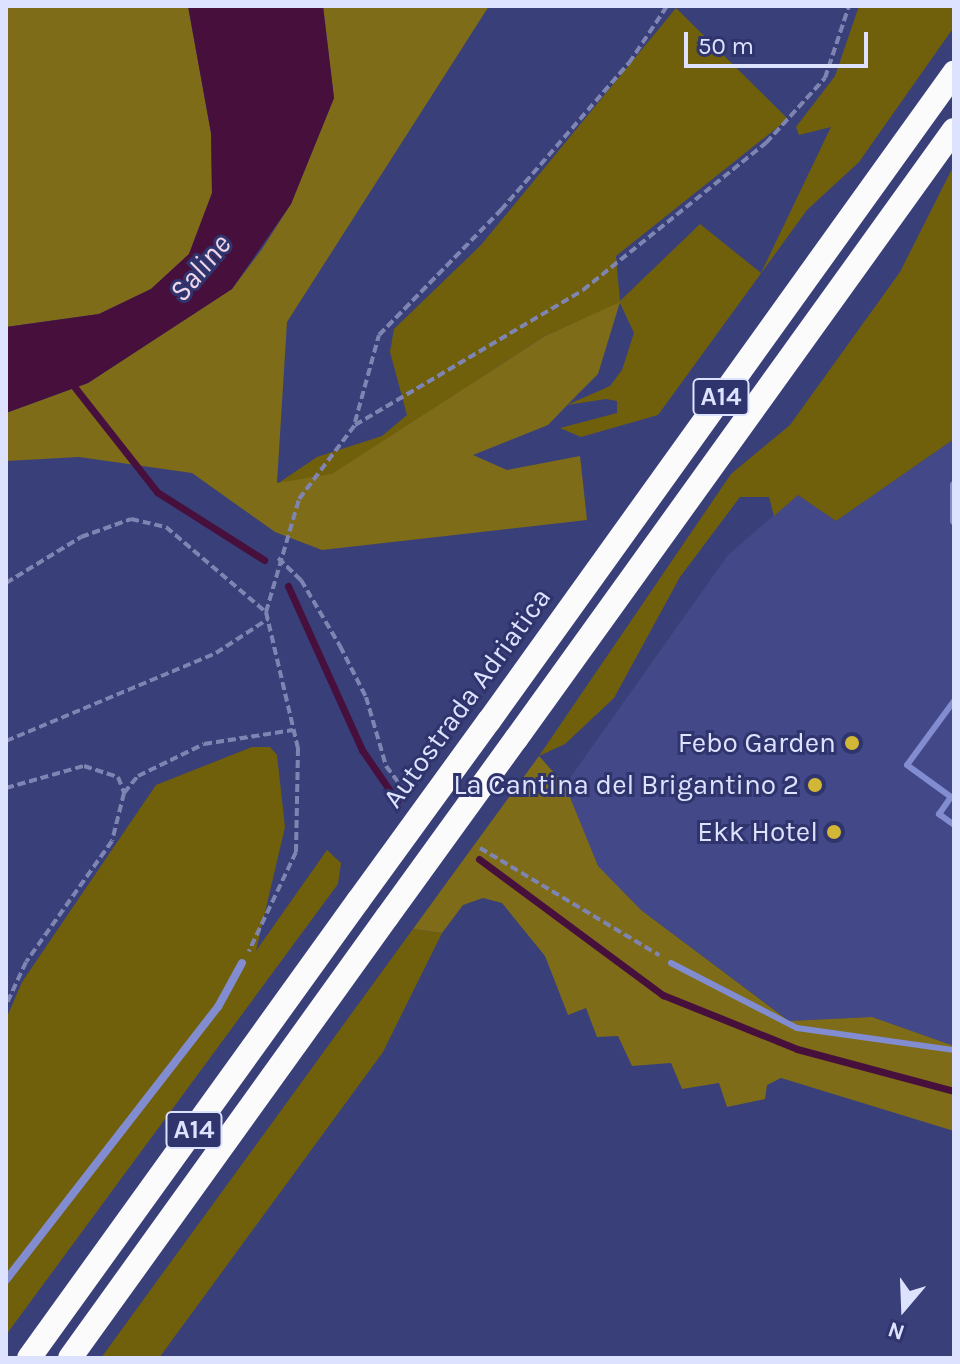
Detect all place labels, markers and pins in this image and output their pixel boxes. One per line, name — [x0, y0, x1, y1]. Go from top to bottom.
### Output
place label: Febo Garden — [678, 726, 836, 760]
marker: Febo Garden — [843, 734, 861, 752]
place label: La Cantina del Brigantino 2 — [453, 768, 799, 802]
marker: La Cantina del Brigantino 2 — [806, 776, 824, 794]
place label: Ekk Hotel — [697, 815, 818, 849]
marker: Ekk Hotel — [825, 823, 843, 841]

